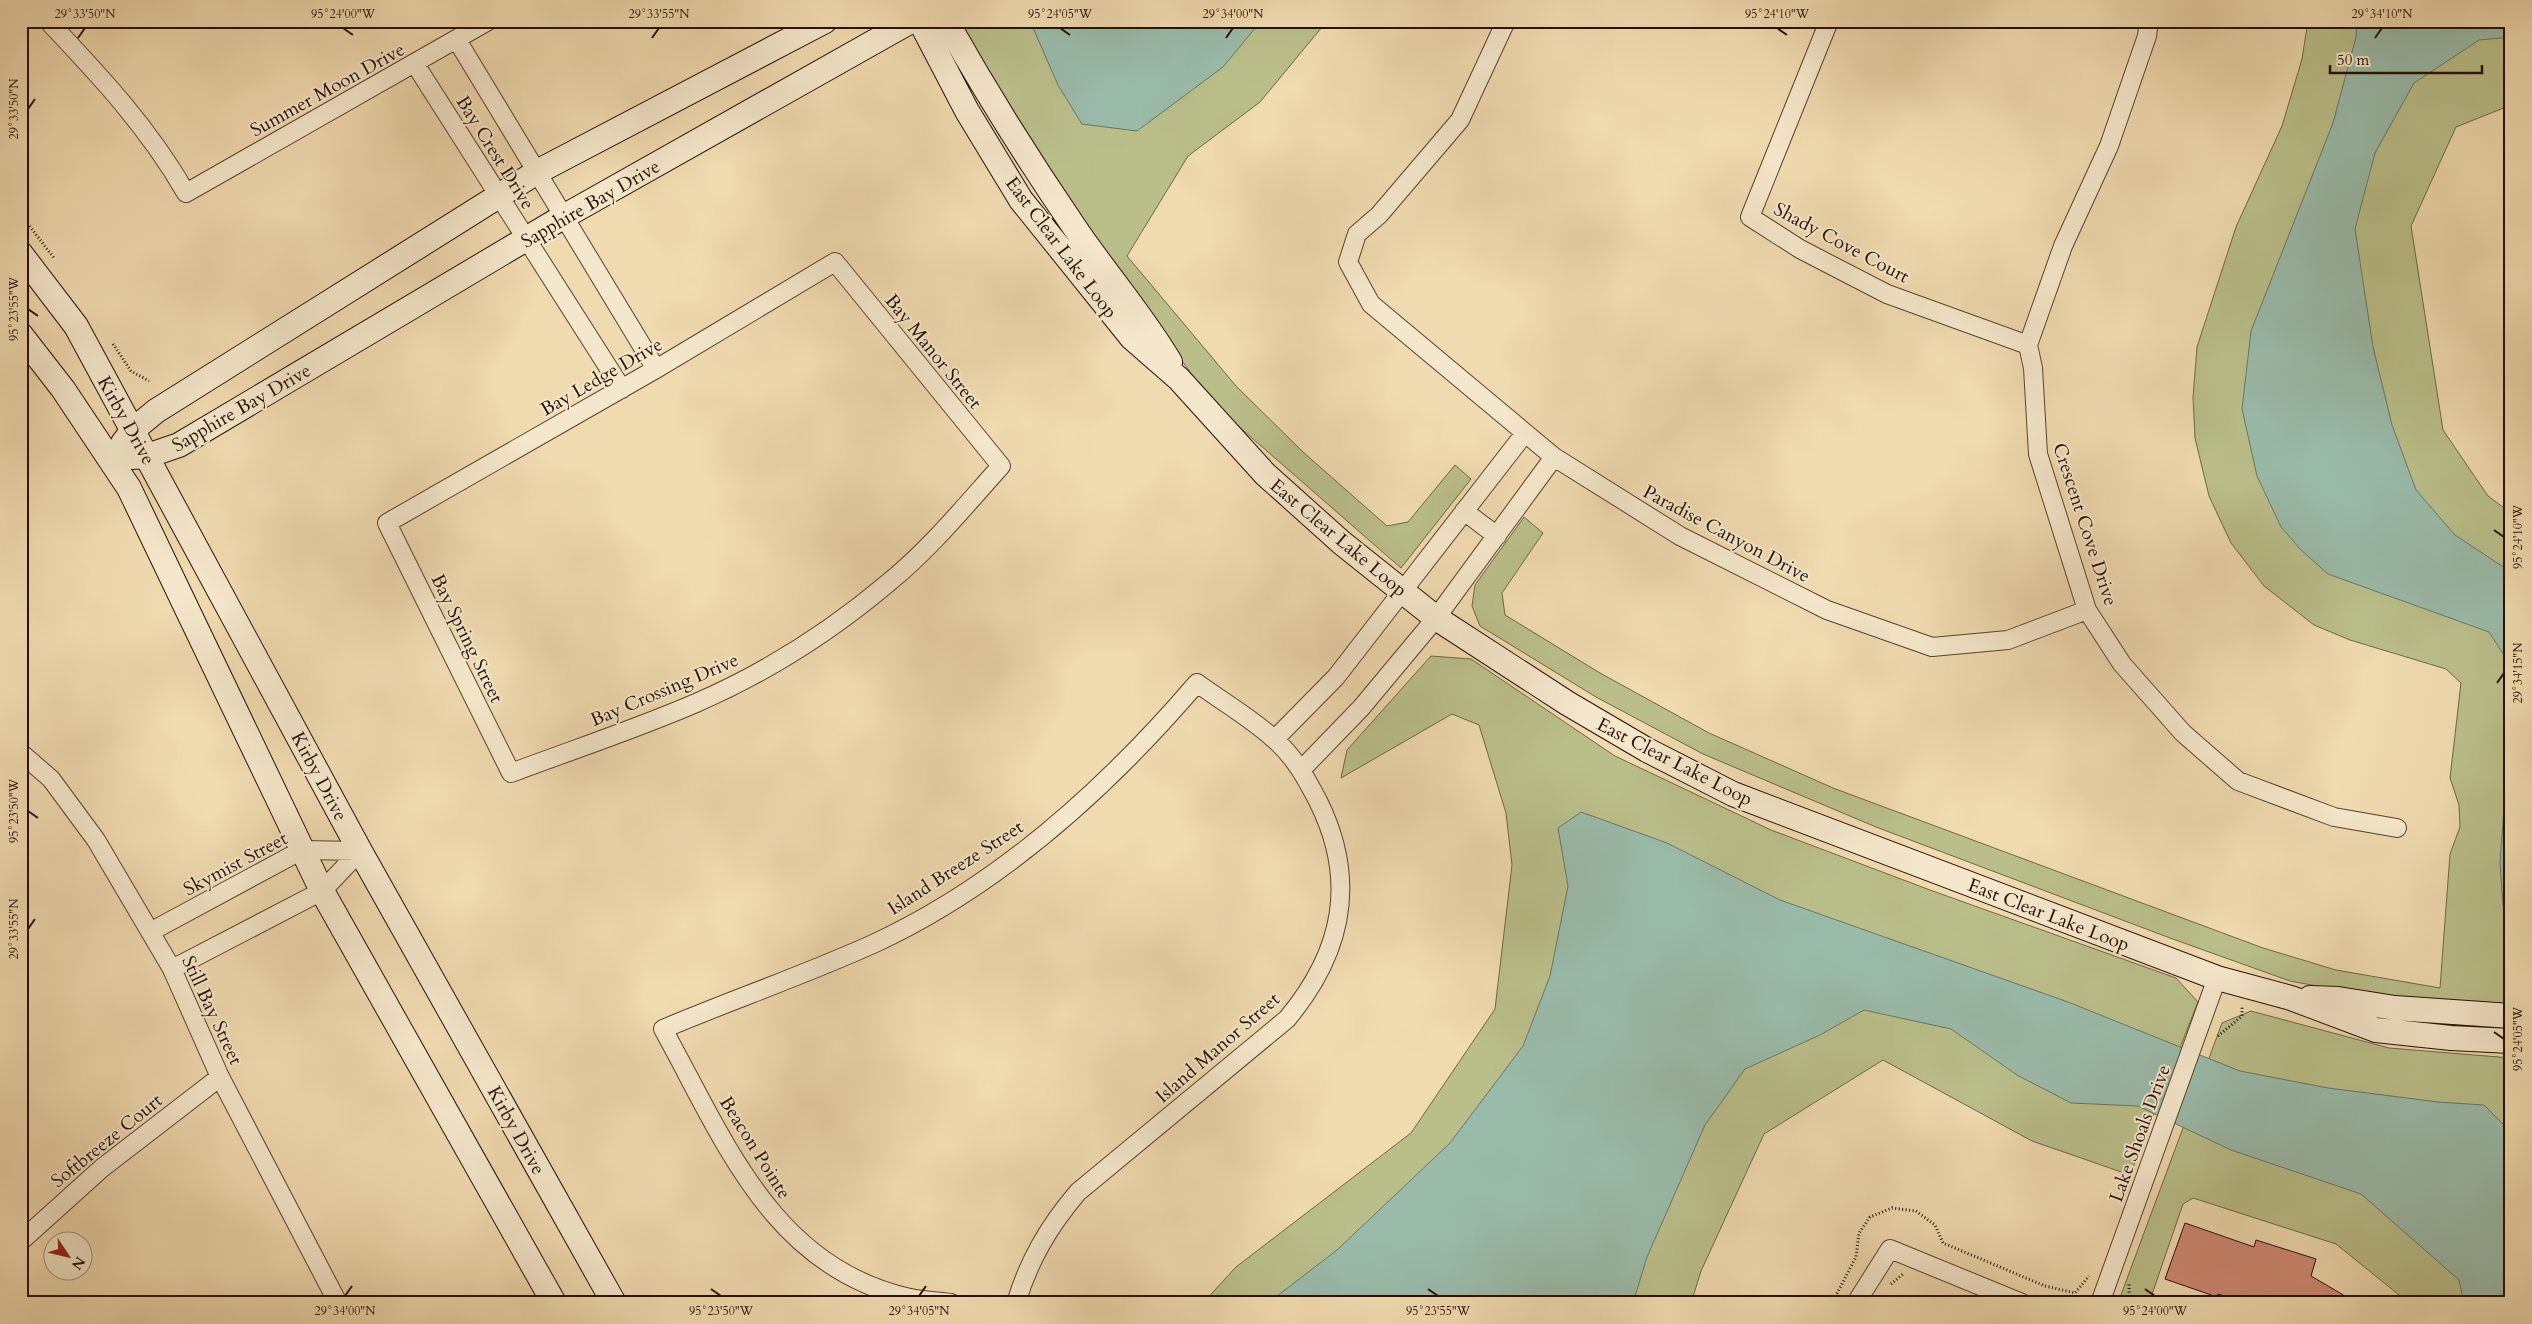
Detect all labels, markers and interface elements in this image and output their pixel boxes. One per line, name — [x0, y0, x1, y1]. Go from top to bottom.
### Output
text: 29°33'50"N — [55, 6, 116, 22]
text: 95°24'00"W — [311, 6, 376, 22]
text: 29°33'55"N — [629, 6, 690, 22]
text: 95°24'05"W — [1028, 6, 1093, 22]
text: 29°34'00"N — [1203, 6, 1264, 22]
text: 95°24'10"W — [1745, 6, 1810, 22]
text: 29°34'10"N — [2352, 6, 2413, 22]
street label: Summer Moon Drive — [246, 37, 409, 143]
scale bar — [2330, 42, 2482, 74]
text: 50 m — [2337, 50, 2369, 70]
text: 29°33'50"N — [6, 78, 22, 139]
street label: Bay Crest Drive — [450, 91, 541, 214]
street label: Sapphire Bay Drive — [516, 153, 665, 254]
street label: East Clear Lake Loop — [999, 171, 1123, 324]
street label: Shady Cove Court — [1769, 196, 1914, 290]
text: 95°23'55"W — [6, 276, 22, 341]
street label: Bay Manor Street — [879, 289, 988, 415]
street label: Bay Ledge Drive — [536, 331, 667, 422]
street label: Sapphire Bay Drive — [167, 357, 316, 458]
street label: Kirby Drive — [91, 371, 161, 470]
street label: Crescent Cove Drive — [2046, 440, 2124, 609]
street label: East Clear Lake Loop — [1264, 473, 1412, 603]
street label: Paradise Canyon Drive — [1638, 479, 1815, 589]
text: 95°24'10"W — [2510, 504, 2526, 569]
street label: Bay Spring Street — [425, 570, 510, 707]
text: 29°34'15"N — [2510, 642, 2526, 703]
street label: Bay Crossing Drive — [586, 647, 742, 733]
street label: East Clear Lake Loop — [1592, 711, 1757, 812]
street label: Kirby Drive — [285, 727, 354, 826]
text: 95°23'50"W — [6, 778, 22, 843]
street label: Island Breeze Street — [883, 814, 1028, 921]
street label: Skymist Street — [179, 826, 292, 902]
street label: East Clear Lake Loop — [1964, 872, 2133, 958]
text: 29°33'55"N — [6, 898, 22, 959]
street label: Still Bay Street — [175, 952, 249, 1069]
street label: Island Manor Street — [1150, 986, 1285, 1109]
text: 95°24'05"W — [2510, 1006, 2526, 1071]
street label: Lake Shoals Drive — [2103, 1061, 2177, 1206]
street label: Kirby Drive — [481, 1081, 551, 1180]
street label: Softbreeze Court — [45, 1088, 168, 1194]
street label: Beacon Pointe — [713, 1091, 797, 1204]
north arrow — [42, 1232, 92, 1282]
text: N — [67, 1253, 90, 1274]
text: 29°34'00"N — [315, 1303, 376, 1319]
text: 95°23'50"W — [689, 1303, 754, 1319]
text: 29°34'05"N — [889, 1303, 950, 1319]
text: 95°23'55"W — [1406, 1303, 1471, 1319]
text: 95°24'00"W — [2123, 1303, 2188, 1319]

